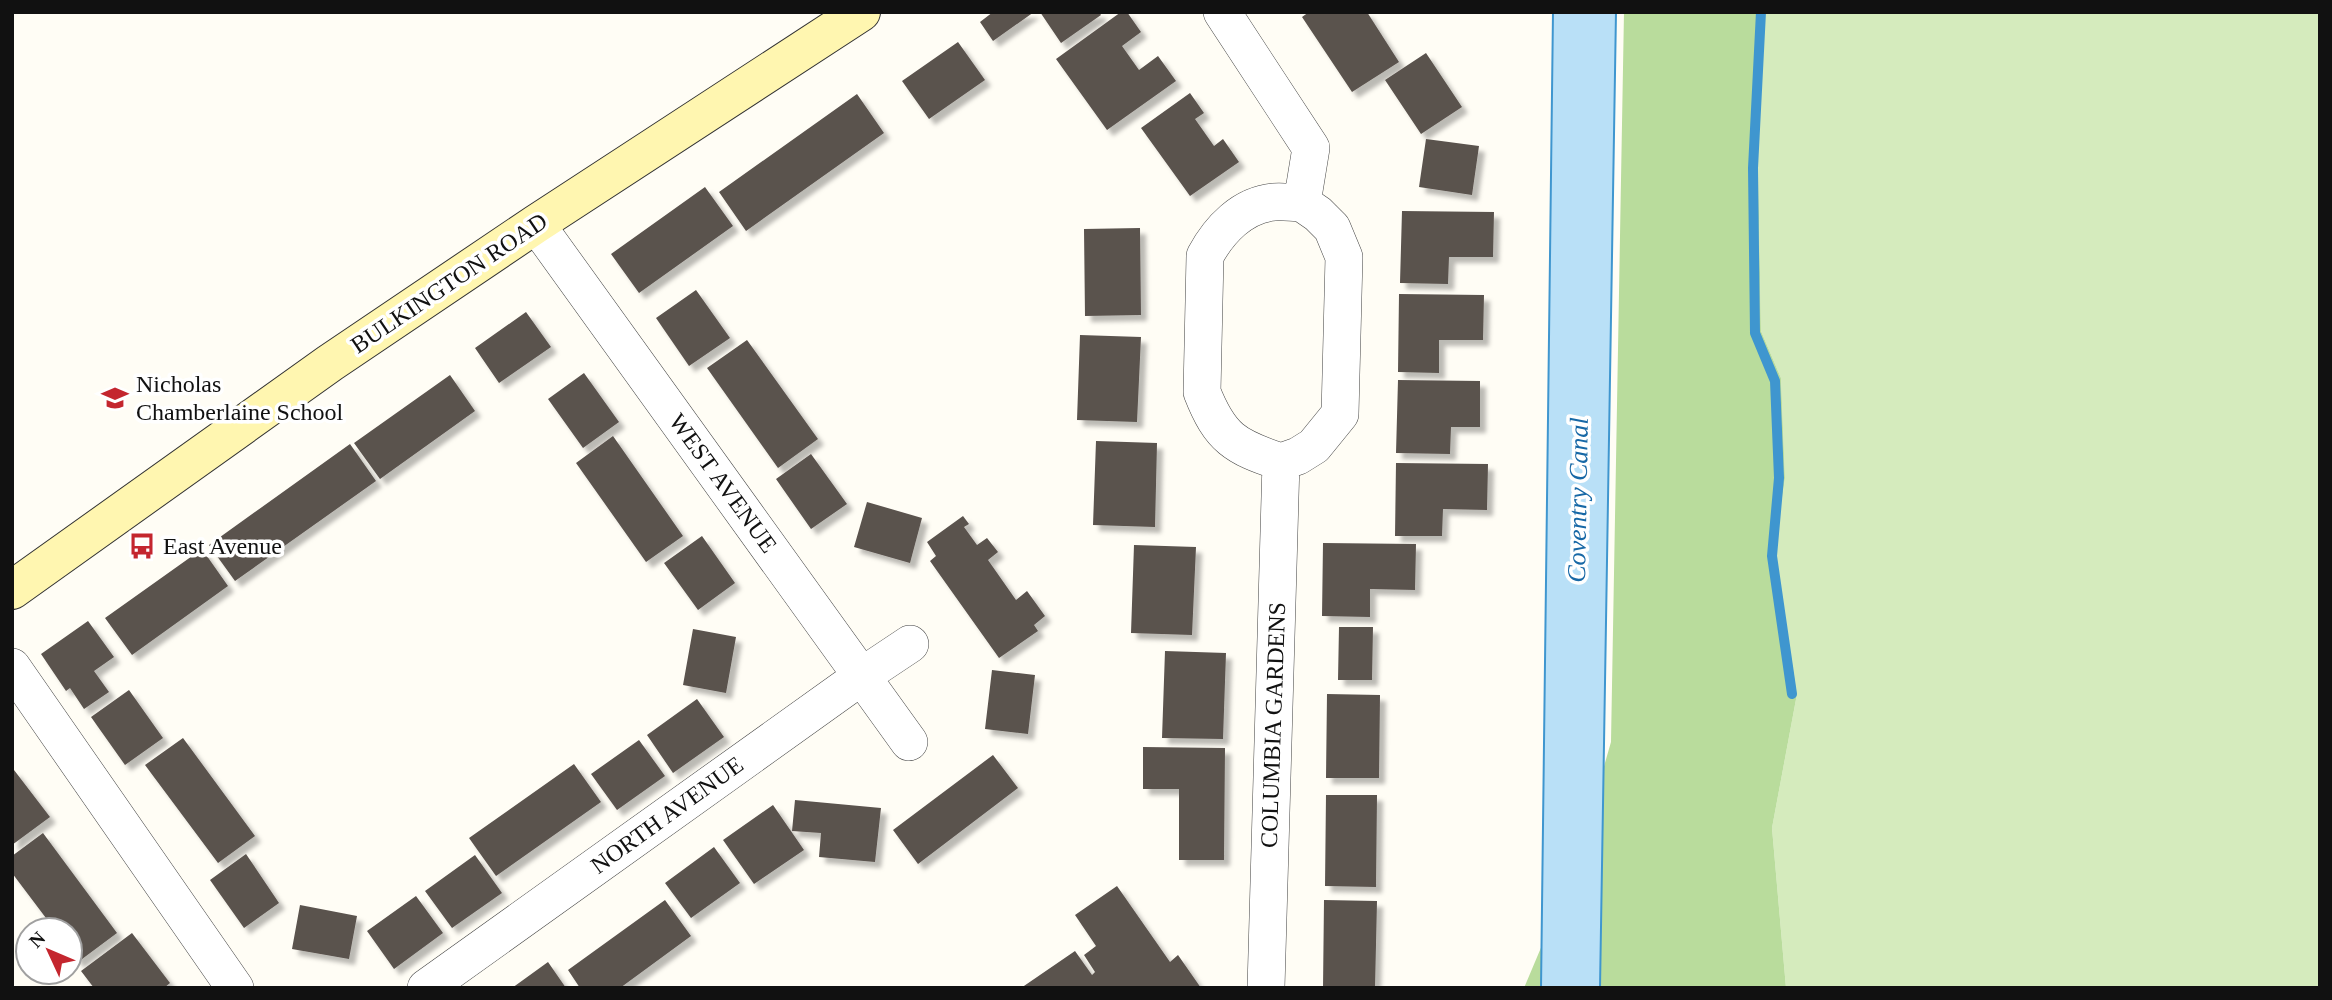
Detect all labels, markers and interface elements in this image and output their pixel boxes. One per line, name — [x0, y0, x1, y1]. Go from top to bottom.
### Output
street label: BULKINGTON ROAD — [346, 208, 552, 358]
place label: Nicholas Chamberlaine School — [136, 371, 344, 425]
school or university icon: Nicholas Chamberlaine School — [100, 383, 130, 413]
street label: WEST AVENUE — [664, 409, 782, 557]
water label: Coventry Canal — [1562, 417, 1594, 583]
bus stop icon: East Avenue — [127, 531, 157, 561]
place label: East Avenue — [163, 533, 282, 559]
street label: COLUMBIA GARDENS — [1256, 602, 1290, 848]
street label: NORTH AVENUE — [586, 751, 748, 879]
north arrow — [14, 916, 84, 986]
text: N — [25, 927, 50, 952]

